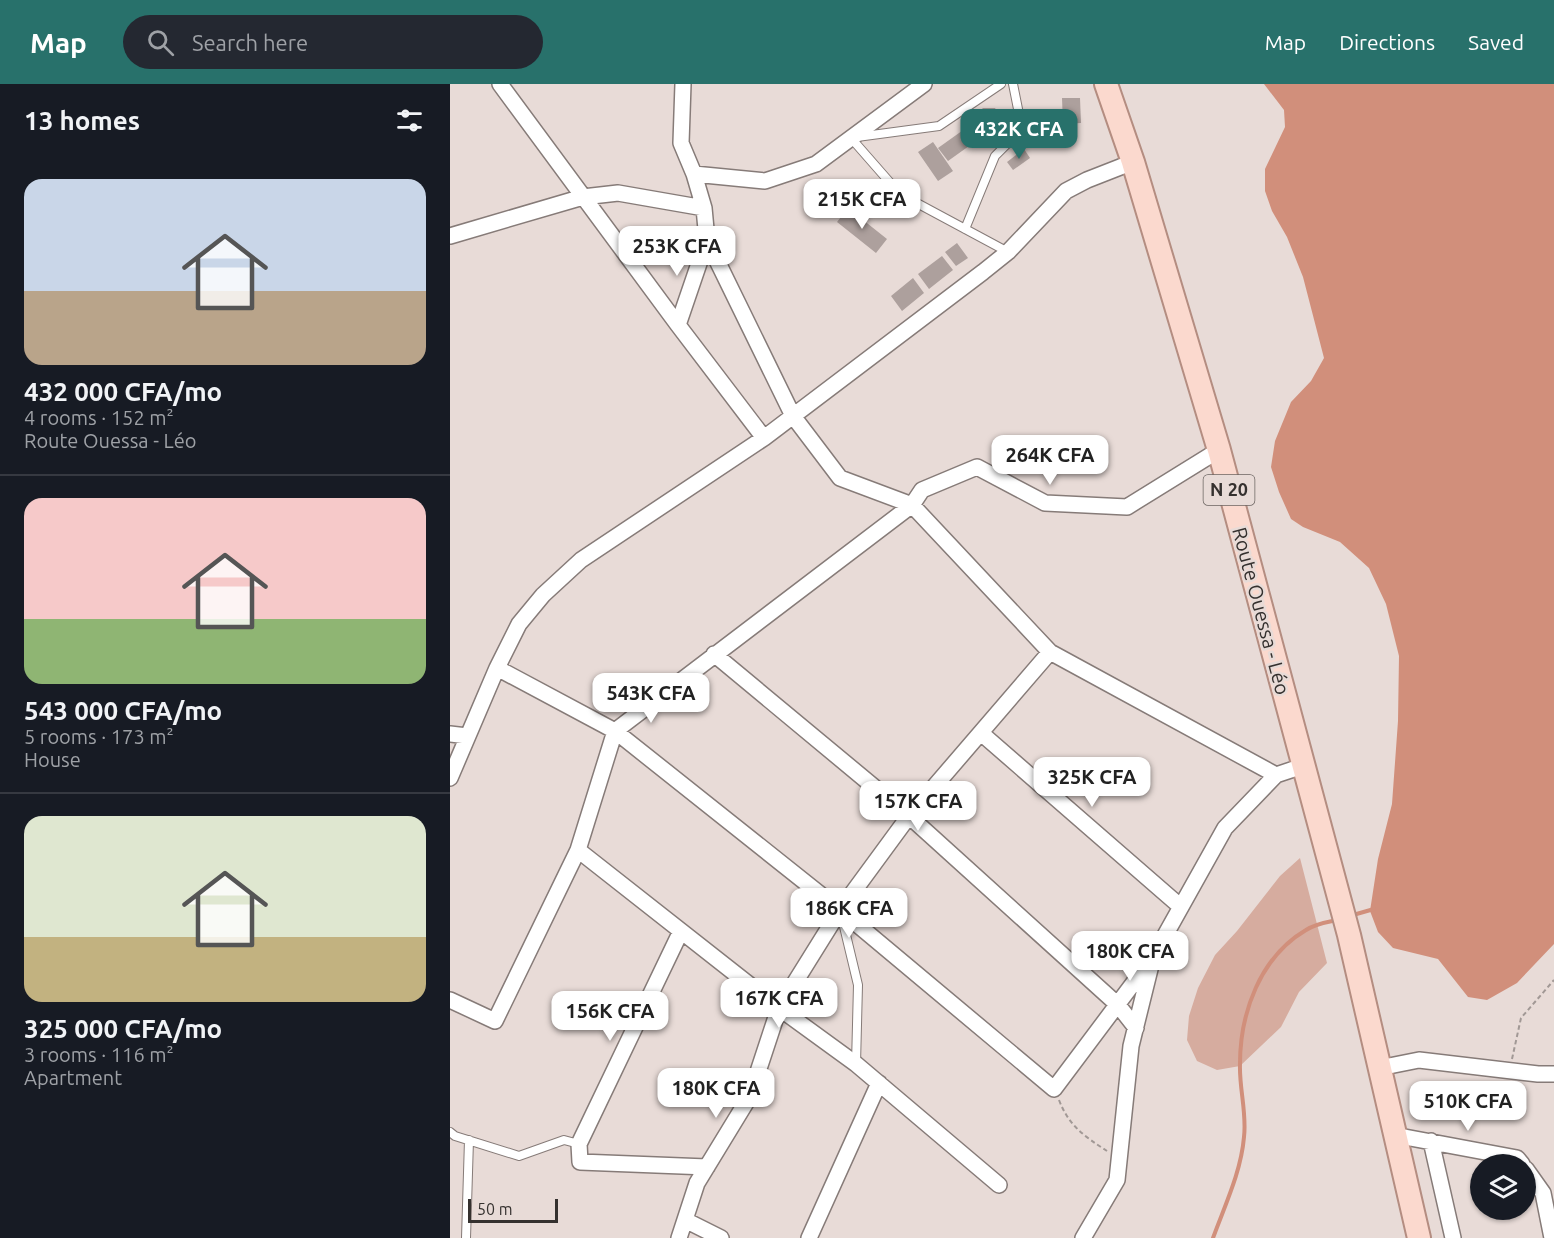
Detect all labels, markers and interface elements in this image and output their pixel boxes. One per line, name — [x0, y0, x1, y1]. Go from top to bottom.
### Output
search box — [123, 15, 543, 69]
icon: search — [144, 26, 177, 59]
text: Map — [30, 27, 87, 58]
text: Search here — [192, 30, 308, 55]
text: Map — [1265, 30, 1306, 54]
text: Directions — [1339, 30, 1435, 54]
text: Saved — [1468, 30, 1524, 54]
icon: filters — [393, 104, 426, 137]
text: 13 homes — [24, 106, 140, 135]
pin: 432K CFA — [957, 109, 1081, 160]
text: 432K CFA — [974, 117, 1064, 140]
pin: 215K CFA — [800, 179, 924, 230]
text: 215K CFA — [817, 187, 907, 210]
icon: home — [171, 218, 279, 326]
pin: 253K CFA — [615, 226, 739, 277]
text: 253K CFA — [632, 234, 722, 257]
text: 432 000 CFA/mo — [24, 377, 222, 406]
text: 4 rooms · 152 m² — [24, 406, 174, 429]
text: Route Ouessa - Léo — [24, 429, 196, 452]
pin: 264K CFA — [988, 435, 1112, 486]
text: 264K CFA — [1005, 443, 1095, 466]
road number: N 20 — [1204, 475, 1254, 505]
street label: Route Ouessa - Léo — [1228, 525, 1295, 697]
icon: home — [171, 537, 279, 645]
pin: 543K CFA — [589, 673, 713, 724]
text: 543K CFA — [606, 681, 696, 704]
text: 543 000 CFA/mo — [24, 696, 222, 725]
text: 5 rooms · 173 m² — [24, 725, 174, 748]
text: House — [24, 748, 81, 771]
pin: 325K CFA — [1030, 757, 1154, 808]
text: 325K CFA — [1047, 765, 1137, 788]
pin: 157K CFA — [856, 781, 980, 832]
text: 157K CFA — [873, 789, 963, 812]
icon: home — [171, 855, 279, 963]
pin: 186K CFA — [787, 888, 911, 939]
text: 186K CFA — [804, 896, 894, 919]
pin: 180K CFA — [1068, 931, 1192, 982]
text: 180K CFA — [1085, 939, 1175, 962]
pin: 167K CFA — [717, 978, 841, 1029]
text: 167K CFA — [734, 986, 824, 1009]
pin: 156K CFA — [548, 991, 672, 1042]
text: 156K CFA — [565, 999, 655, 1022]
text: 325 000 CFA/mo — [24, 1014, 222, 1043]
text: 3 rooms · 116 m² — [24, 1043, 174, 1066]
text: Apartment — [24, 1066, 122, 1089]
pin: 180K CFA — [654, 1068, 778, 1119]
text: 180K CFA — [671, 1076, 761, 1099]
pin: 510K CFA — [1406, 1081, 1530, 1132]
text: 510K CFA — [1423, 1089, 1513, 1112]
map controls — [1470, 1154, 1536, 1220]
button: layers — [1470, 1154, 1536, 1220]
scale bar — [468, 1196, 558, 1224]
text: 50 m — [477, 1200, 513, 1218]

